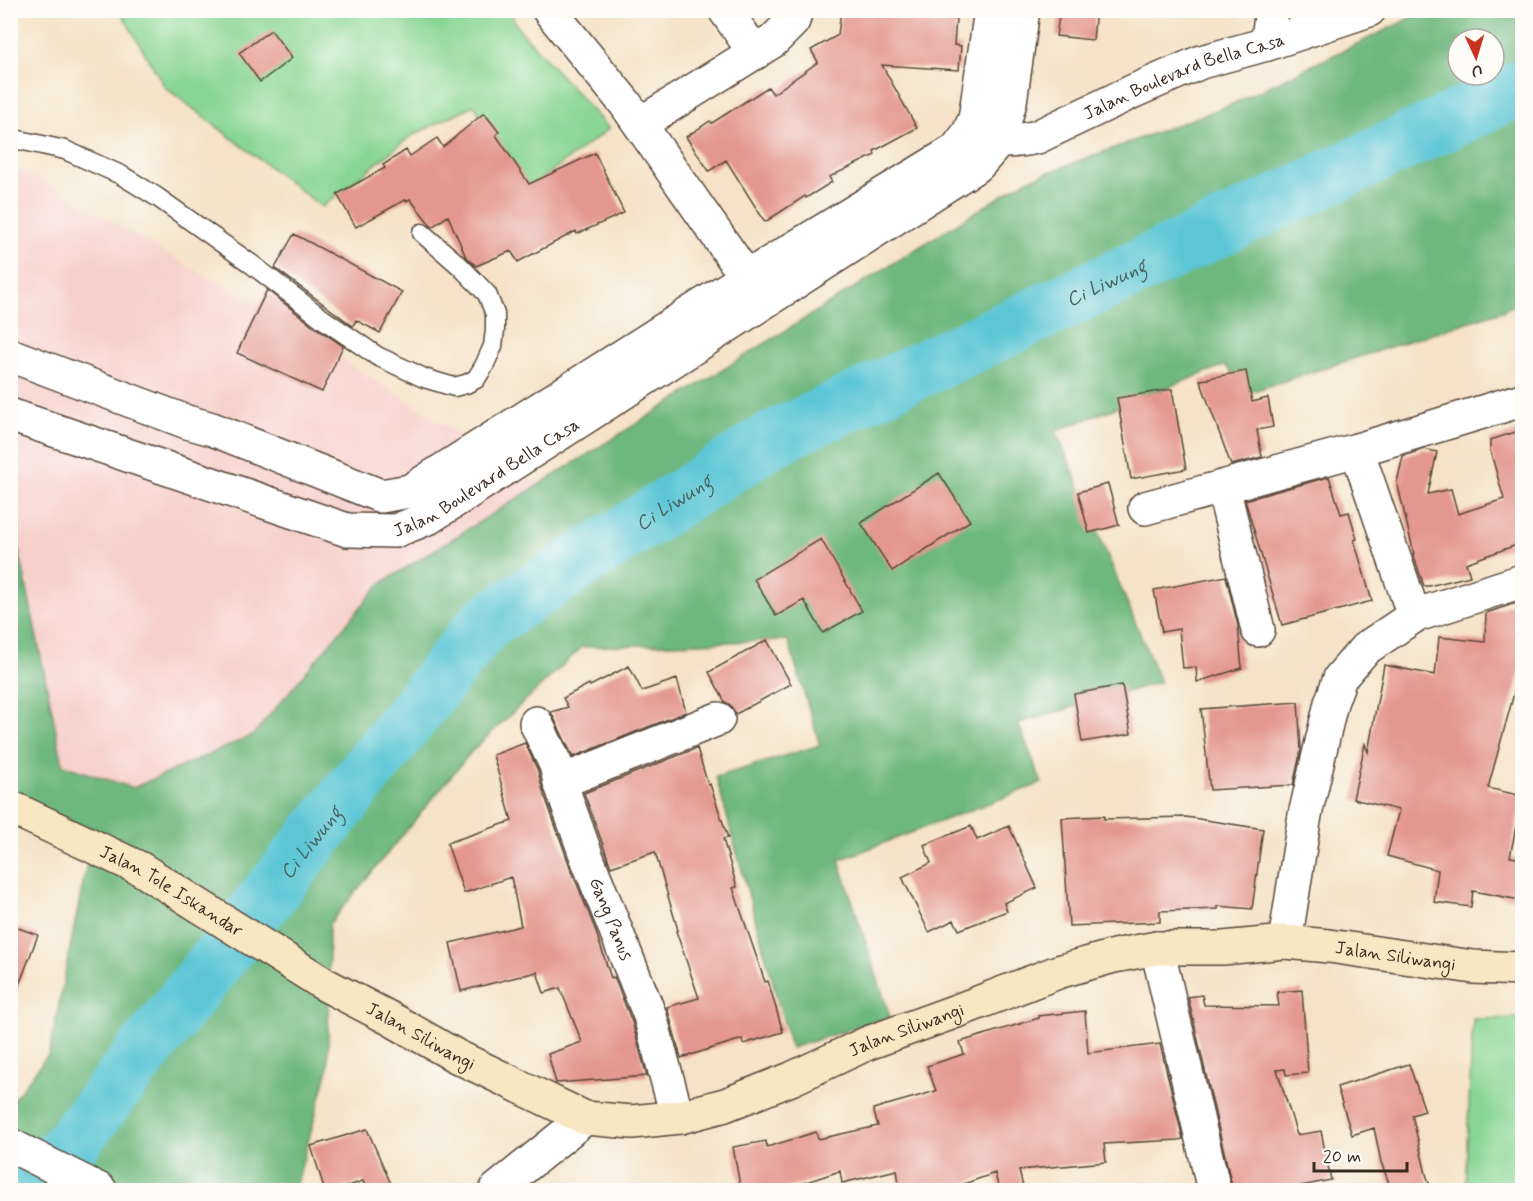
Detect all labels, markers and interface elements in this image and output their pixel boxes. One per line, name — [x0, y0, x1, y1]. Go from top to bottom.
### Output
north arrow — [1446, 27, 1506, 87]
street label: Jalan Boulevard Bella Casa — [1080, 28, 1288, 126]
text: U — [1471, 60, 1483, 81]
water label: Ci Liwung — [1062, 252, 1154, 314]
street label: Jalan Boulevard Bella Casa — [390, 413, 584, 543]
water label: Ci Liwung — [631, 467, 721, 538]
water label: Ci Liwung — [274, 799, 352, 885]
street label: Jalan Tole Iskandar — [95, 840, 248, 943]
street label: Gang Panus — [583, 874, 638, 964]
street label: Jalan Siliwangi — [1334, 936, 1457, 978]
street label: Jalan Siliwangi — [362, 997, 479, 1076]
street label: Jalan Siliwangi — [845, 998, 968, 1063]
scale bar — [1314, 1135, 1407, 1173]
text: 20 m — [1323, 1145, 1361, 1169]

